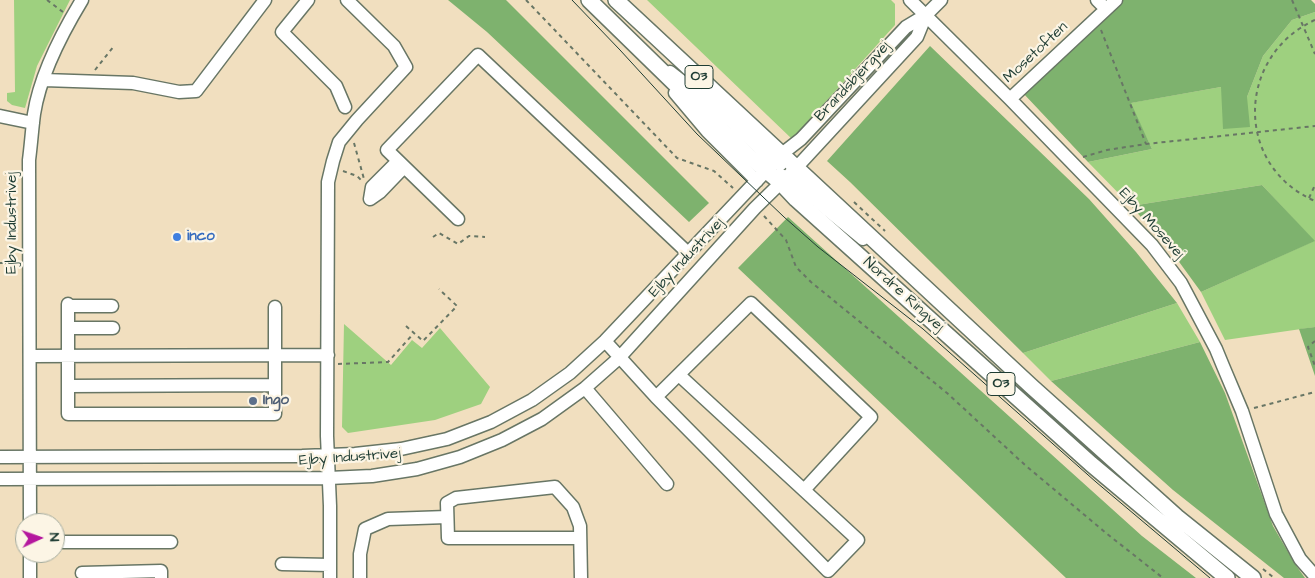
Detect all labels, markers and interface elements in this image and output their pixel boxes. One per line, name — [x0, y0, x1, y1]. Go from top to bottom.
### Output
street label: Mosetoften — [1000, 19, 1072, 87]
street label: Brandsbjergvej — [811, 38, 895, 126]
road number: O3 — [685, 66, 713, 88]
street label: Ejby Industrivej — [4, 172, 22, 274]
street label: Ejby Mosevej — [1114, 185, 1188, 263]
street label: Ejby Industrivej — [646, 215, 728, 301]
place label: inco — [187, 228, 215, 246]
marker: inco — [171, 231, 183, 243]
street label: Nordre Ringvej — [859, 254, 947, 336]
road number: O3 — [987, 372, 1015, 396]
place label: Ingo — [263, 392, 289, 410]
marker: Ingo — [247, 395, 259, 407]
street label: Ejby Industrivej — [299, 445, 401, 471]
north arrow — [15, 513, 65, 563]
text: N — [44, 532, 64, 542]

